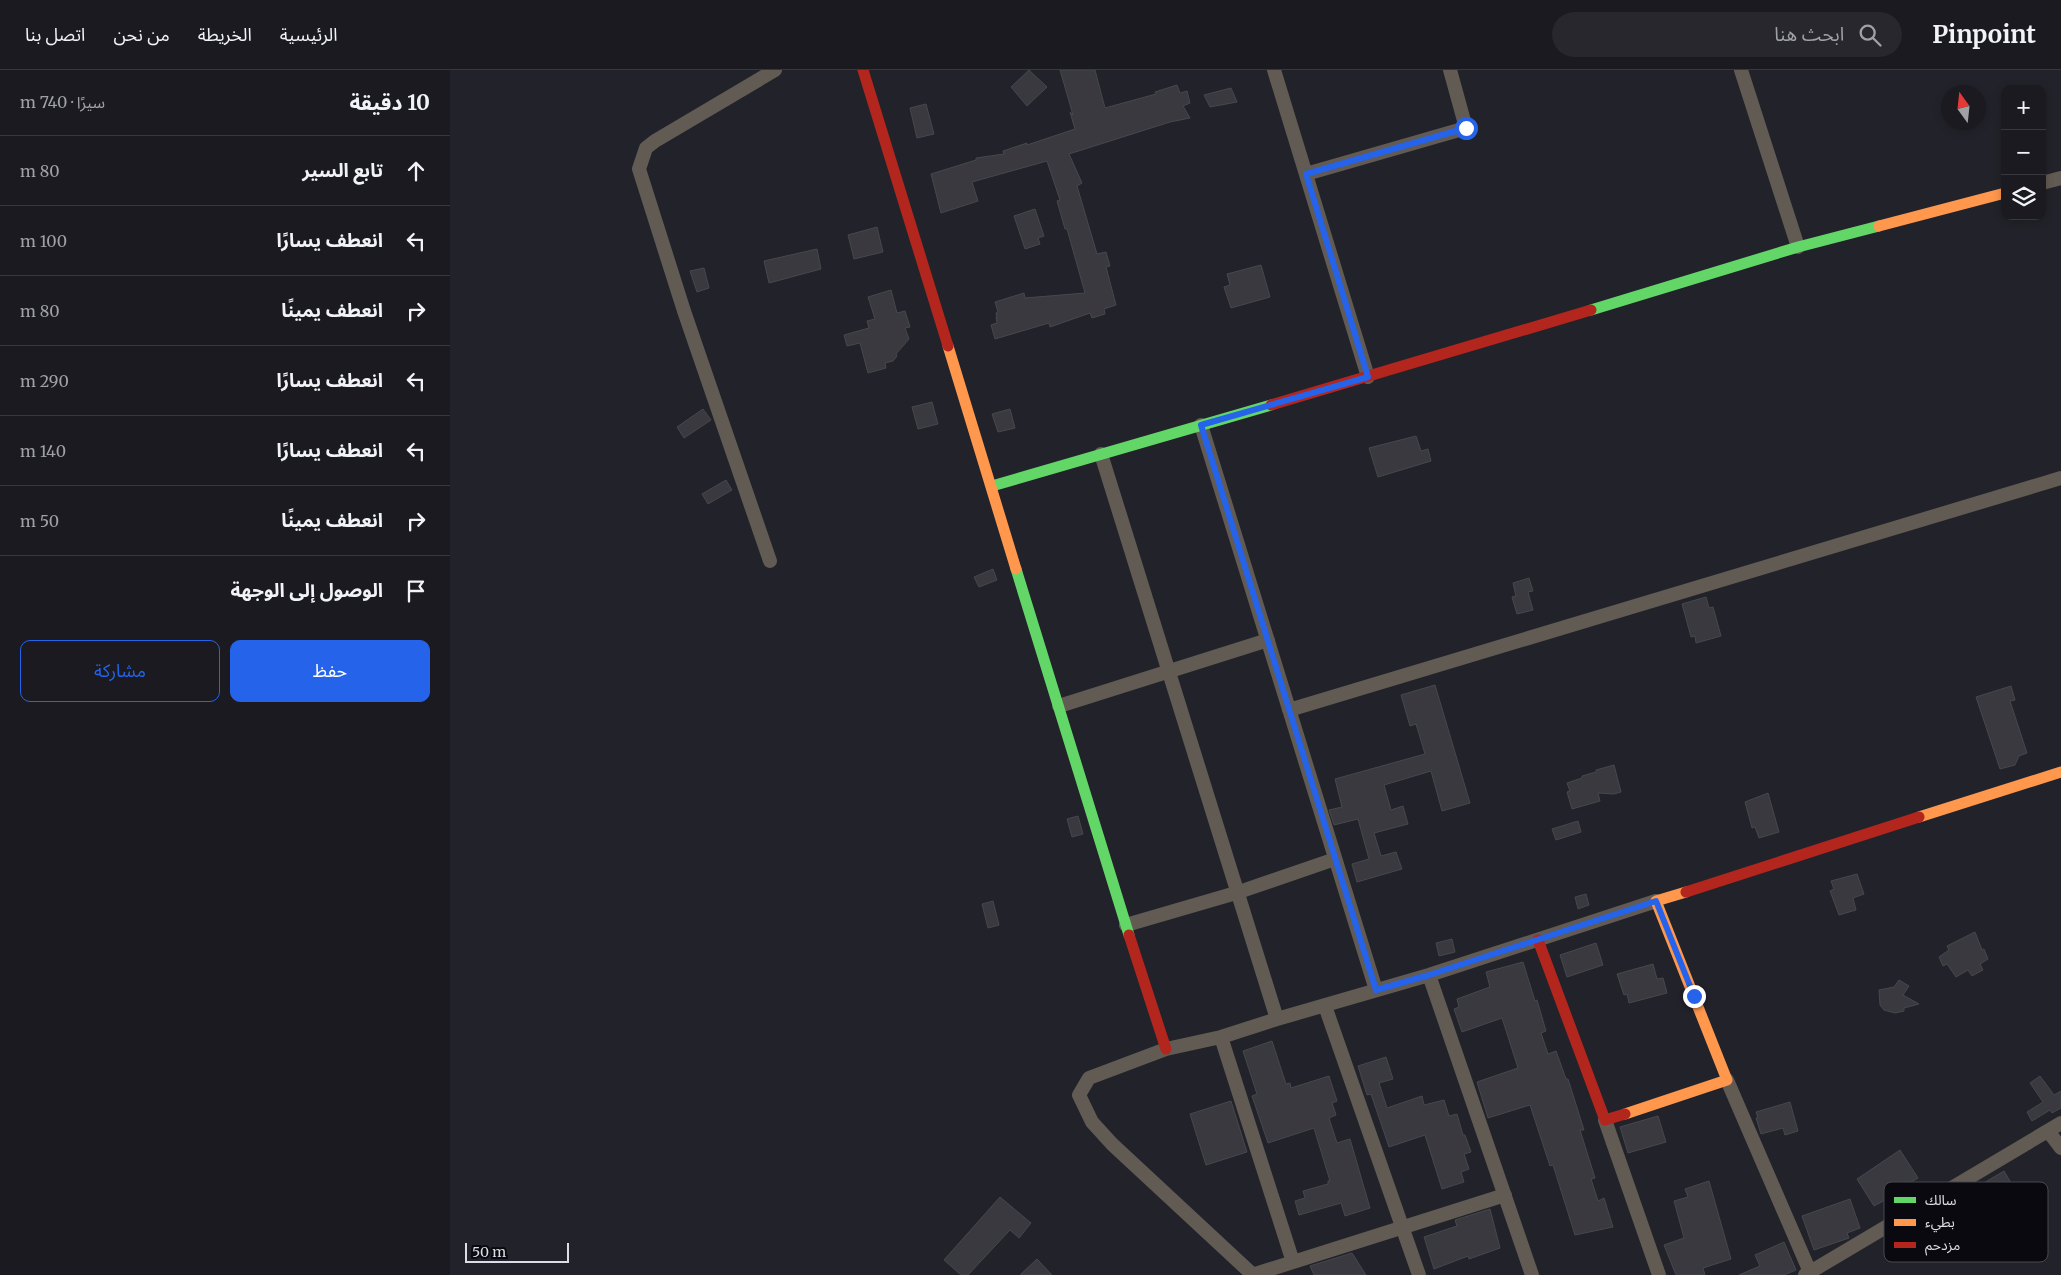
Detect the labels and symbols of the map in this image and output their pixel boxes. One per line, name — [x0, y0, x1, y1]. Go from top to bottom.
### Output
north arrow — [1941, 85, 1986, 130]
route start — [1455, 117, 1478, 140]
route end — [1683, 985, 1706, 1008]
legend — [1884, 1182, 2048, 1262]
text: سالك — [1925, 1191, 1957, 1209]
text: بطيء — [1925, 1213, 1955, 1233]
text: مزدحم — [1925, 1236, 1960, 1256]
scale bar — [465, 1240, 569, 1263]

